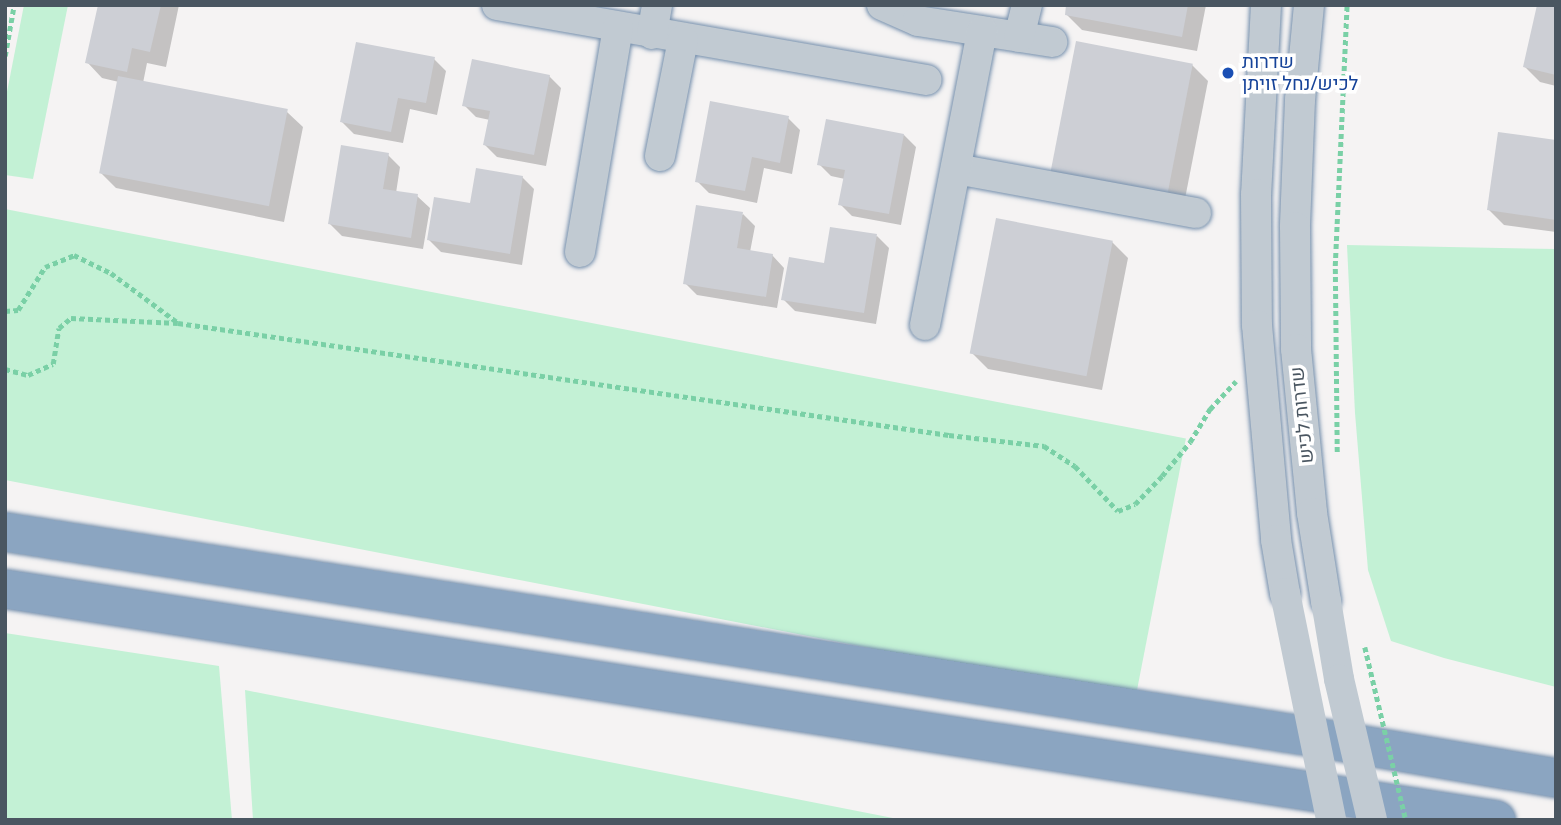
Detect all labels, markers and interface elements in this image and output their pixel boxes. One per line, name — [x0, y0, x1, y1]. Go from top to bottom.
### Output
place label: שדרות לכיש/נחל זויתן — [1242, 51, 1358, 95]
marker: שדרות לכיש/נחל זויתן — [1220, 65, 1236, 81]
street label: שדרות לכיש — [1286, 365, 1318, 465]

